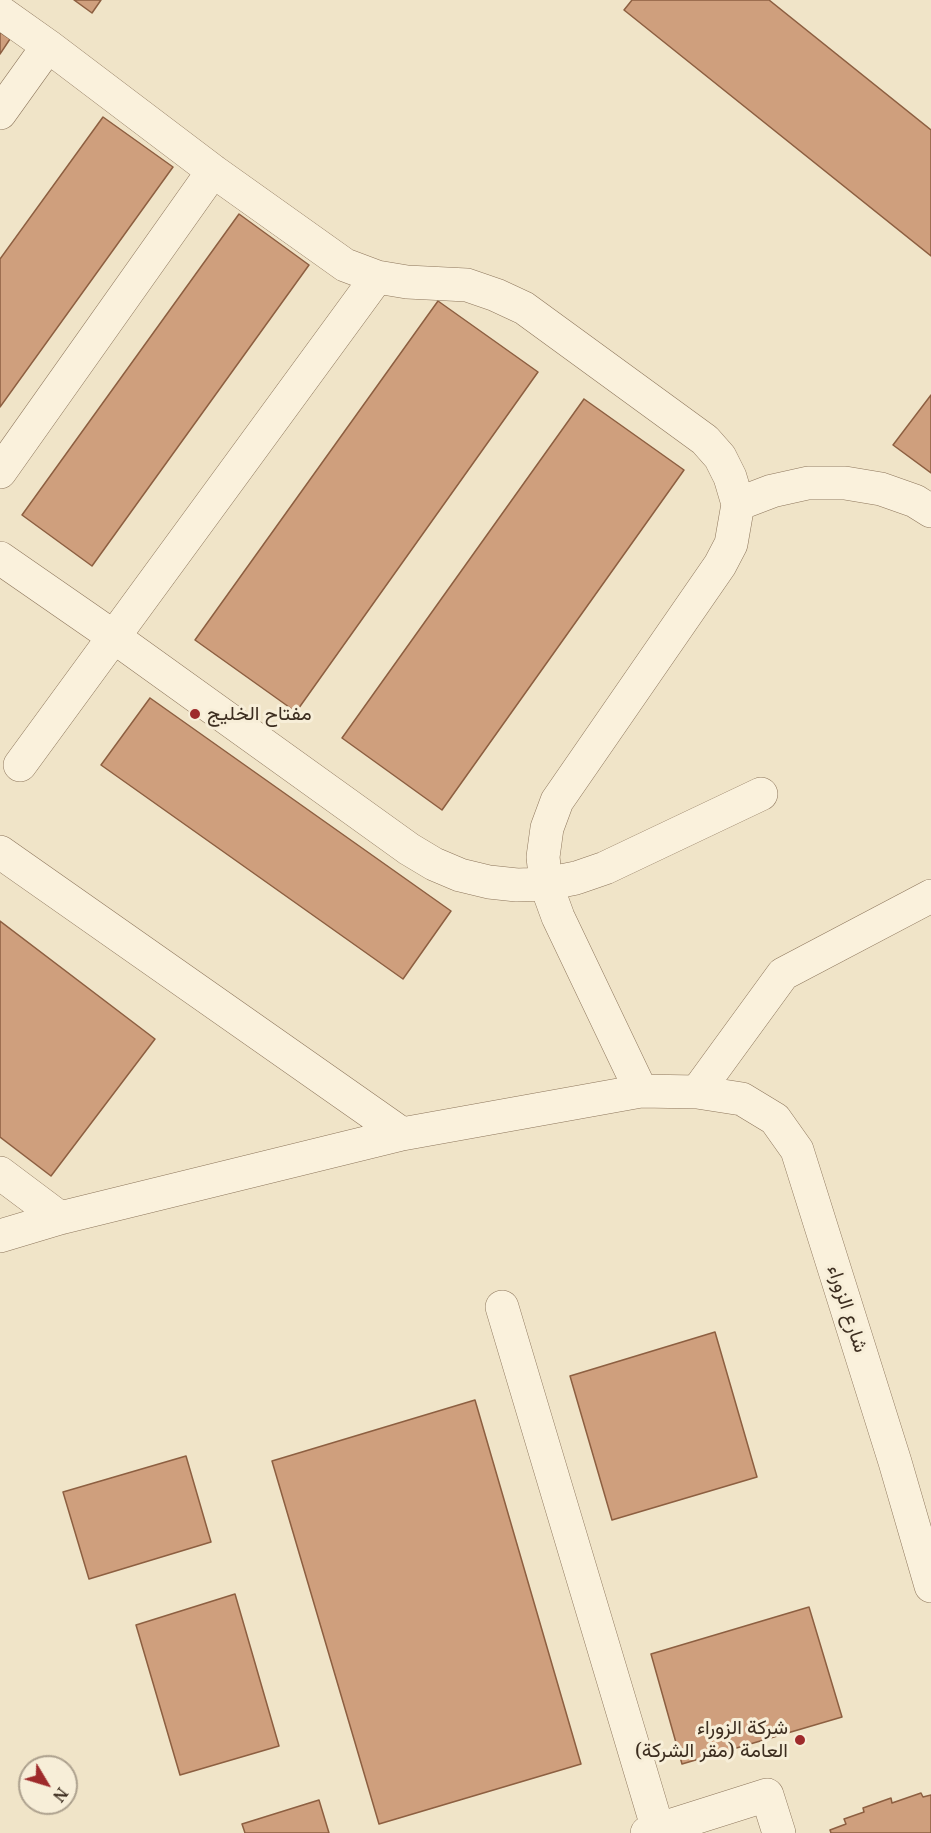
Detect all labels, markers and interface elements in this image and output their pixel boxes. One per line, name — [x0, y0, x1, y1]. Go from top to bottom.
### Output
place label: مفتاح الخليج — [207, 702, 312, 726]
marker: مفتاح الخليج — [188, 707, 202, 721]
street label: شارع الزوراء — [822, 1262, 872, 1356]
place label: شركة الزوراء العامة (مقر الشركة) — [635, 1716, 788, 1763]
marker: شركة الزوراء العامة (مقر الشركة) — [793, 1733, 807, 1747]
north arrow — [18, 1755, 78, 1815]
text: N — [48, 1783, 73, 1807]

